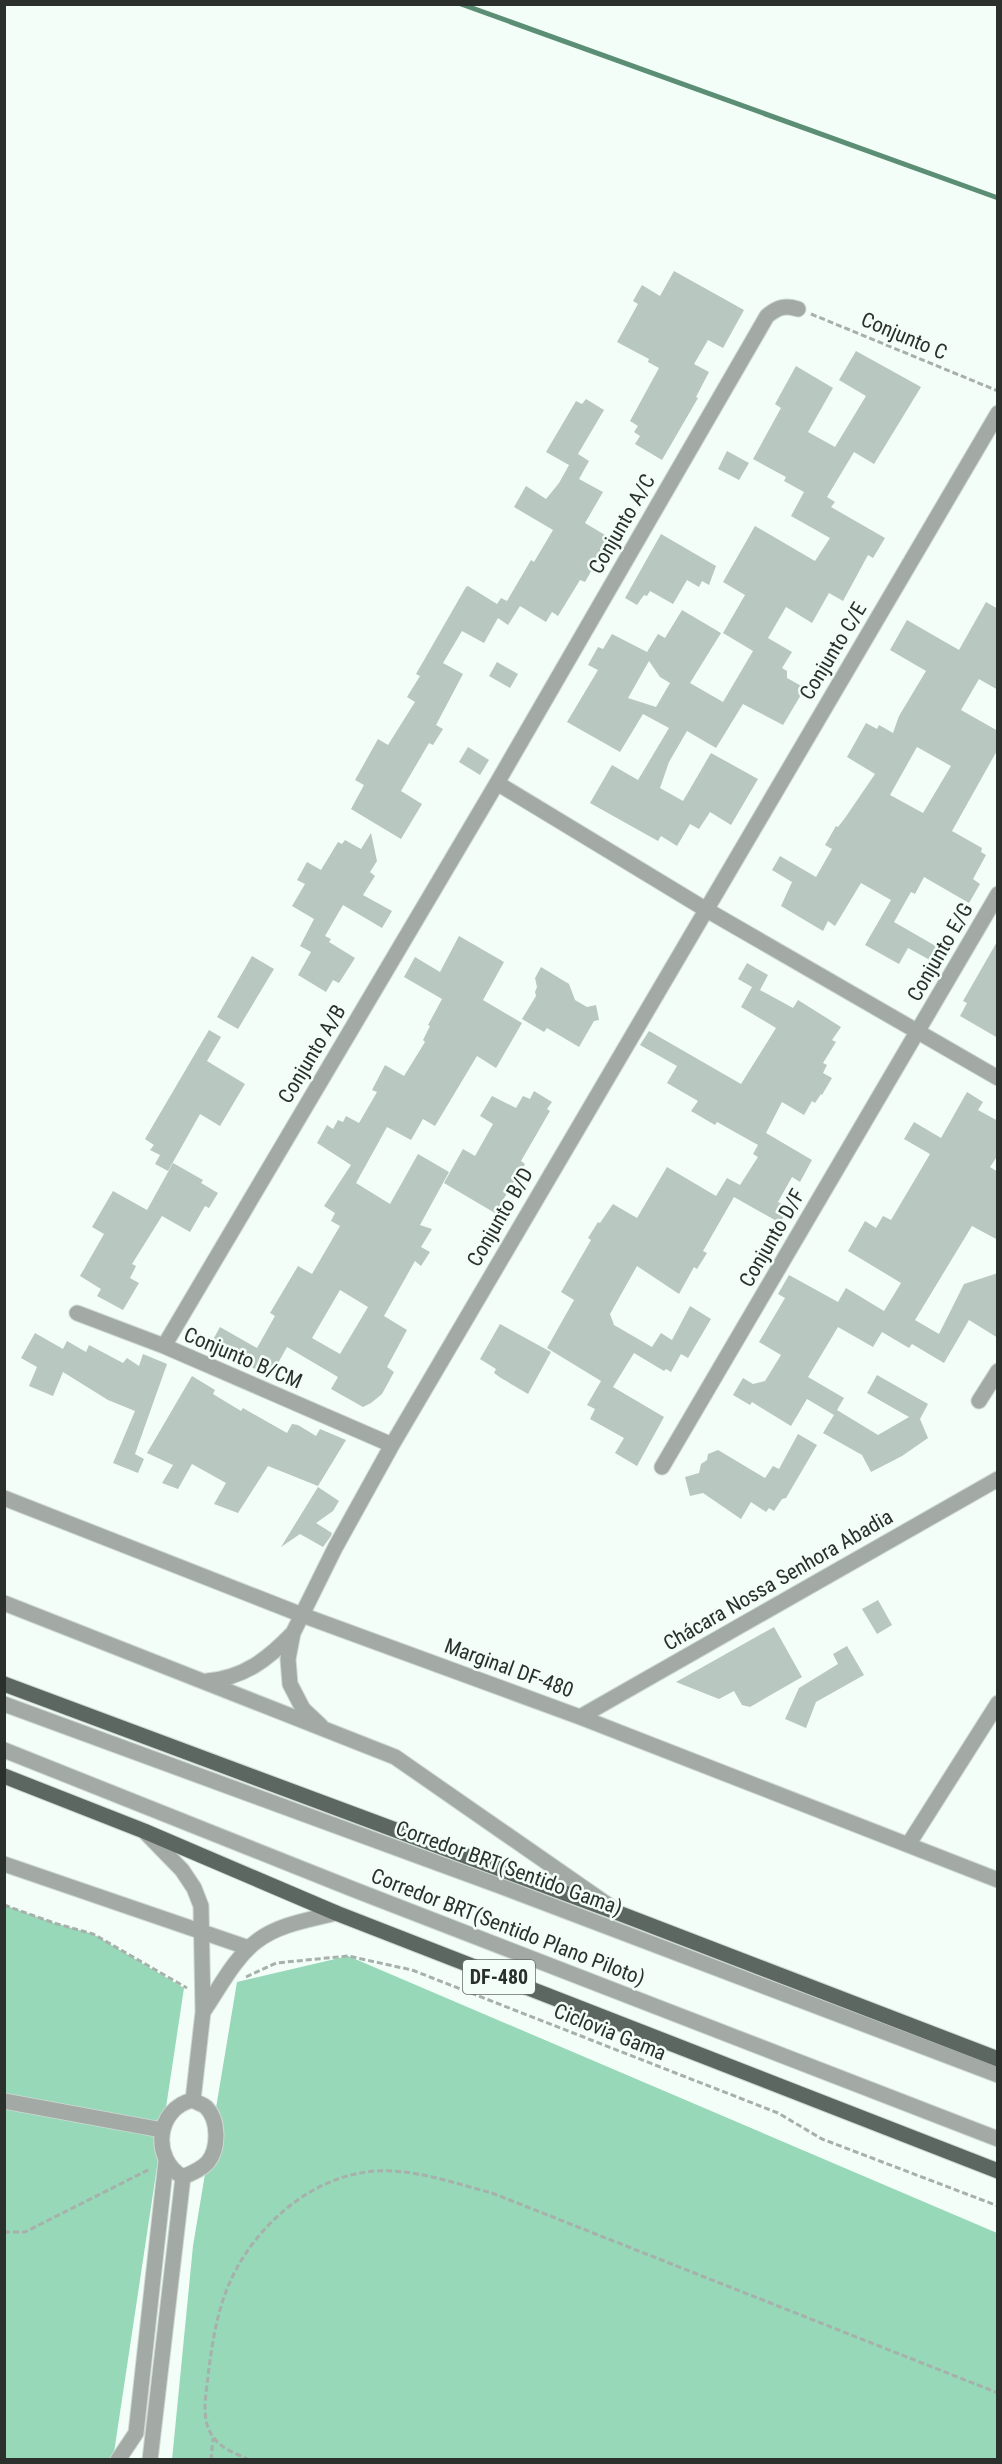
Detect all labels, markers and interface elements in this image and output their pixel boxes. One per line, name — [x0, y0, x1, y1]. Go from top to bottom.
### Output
street label: Conjunto C — [857, 307, 951, 365]
street label: Conjunto A/C — [584, 470, 660, 578]
street label: Conjunto C/E — [795, 598, 871, 704]
street label: Conjunto E/G — [902, 899, 978, 1005]
street label: Conjunto A/B — [273, 1001, 351, 1107]
street label: Conjunto B/D — [462, 1163, 538, 1271]
street label: Conjunto D/F — [734, 1185, 810, 1291]
street label: Conjunto B/CM — [180, 1322, 306, 1394]
street label: Chácara Nossa Senhora Abadia — [659, 1504, 897, 1656]
street label: Marginal DF-480 — [441, 1634, 577, 1702]
street label: Corredor BRT(Sentido Gama) — [393, 1816, 625, 1920]
street label: Corredor BRT(Sentido Plano Piloto) — [368, 1864, 648, 1990]
road number: DF-480 — [463, 1960, 535, 1994]
street label: Ciclovia Gama — [550, 1999, 670, 2065]

